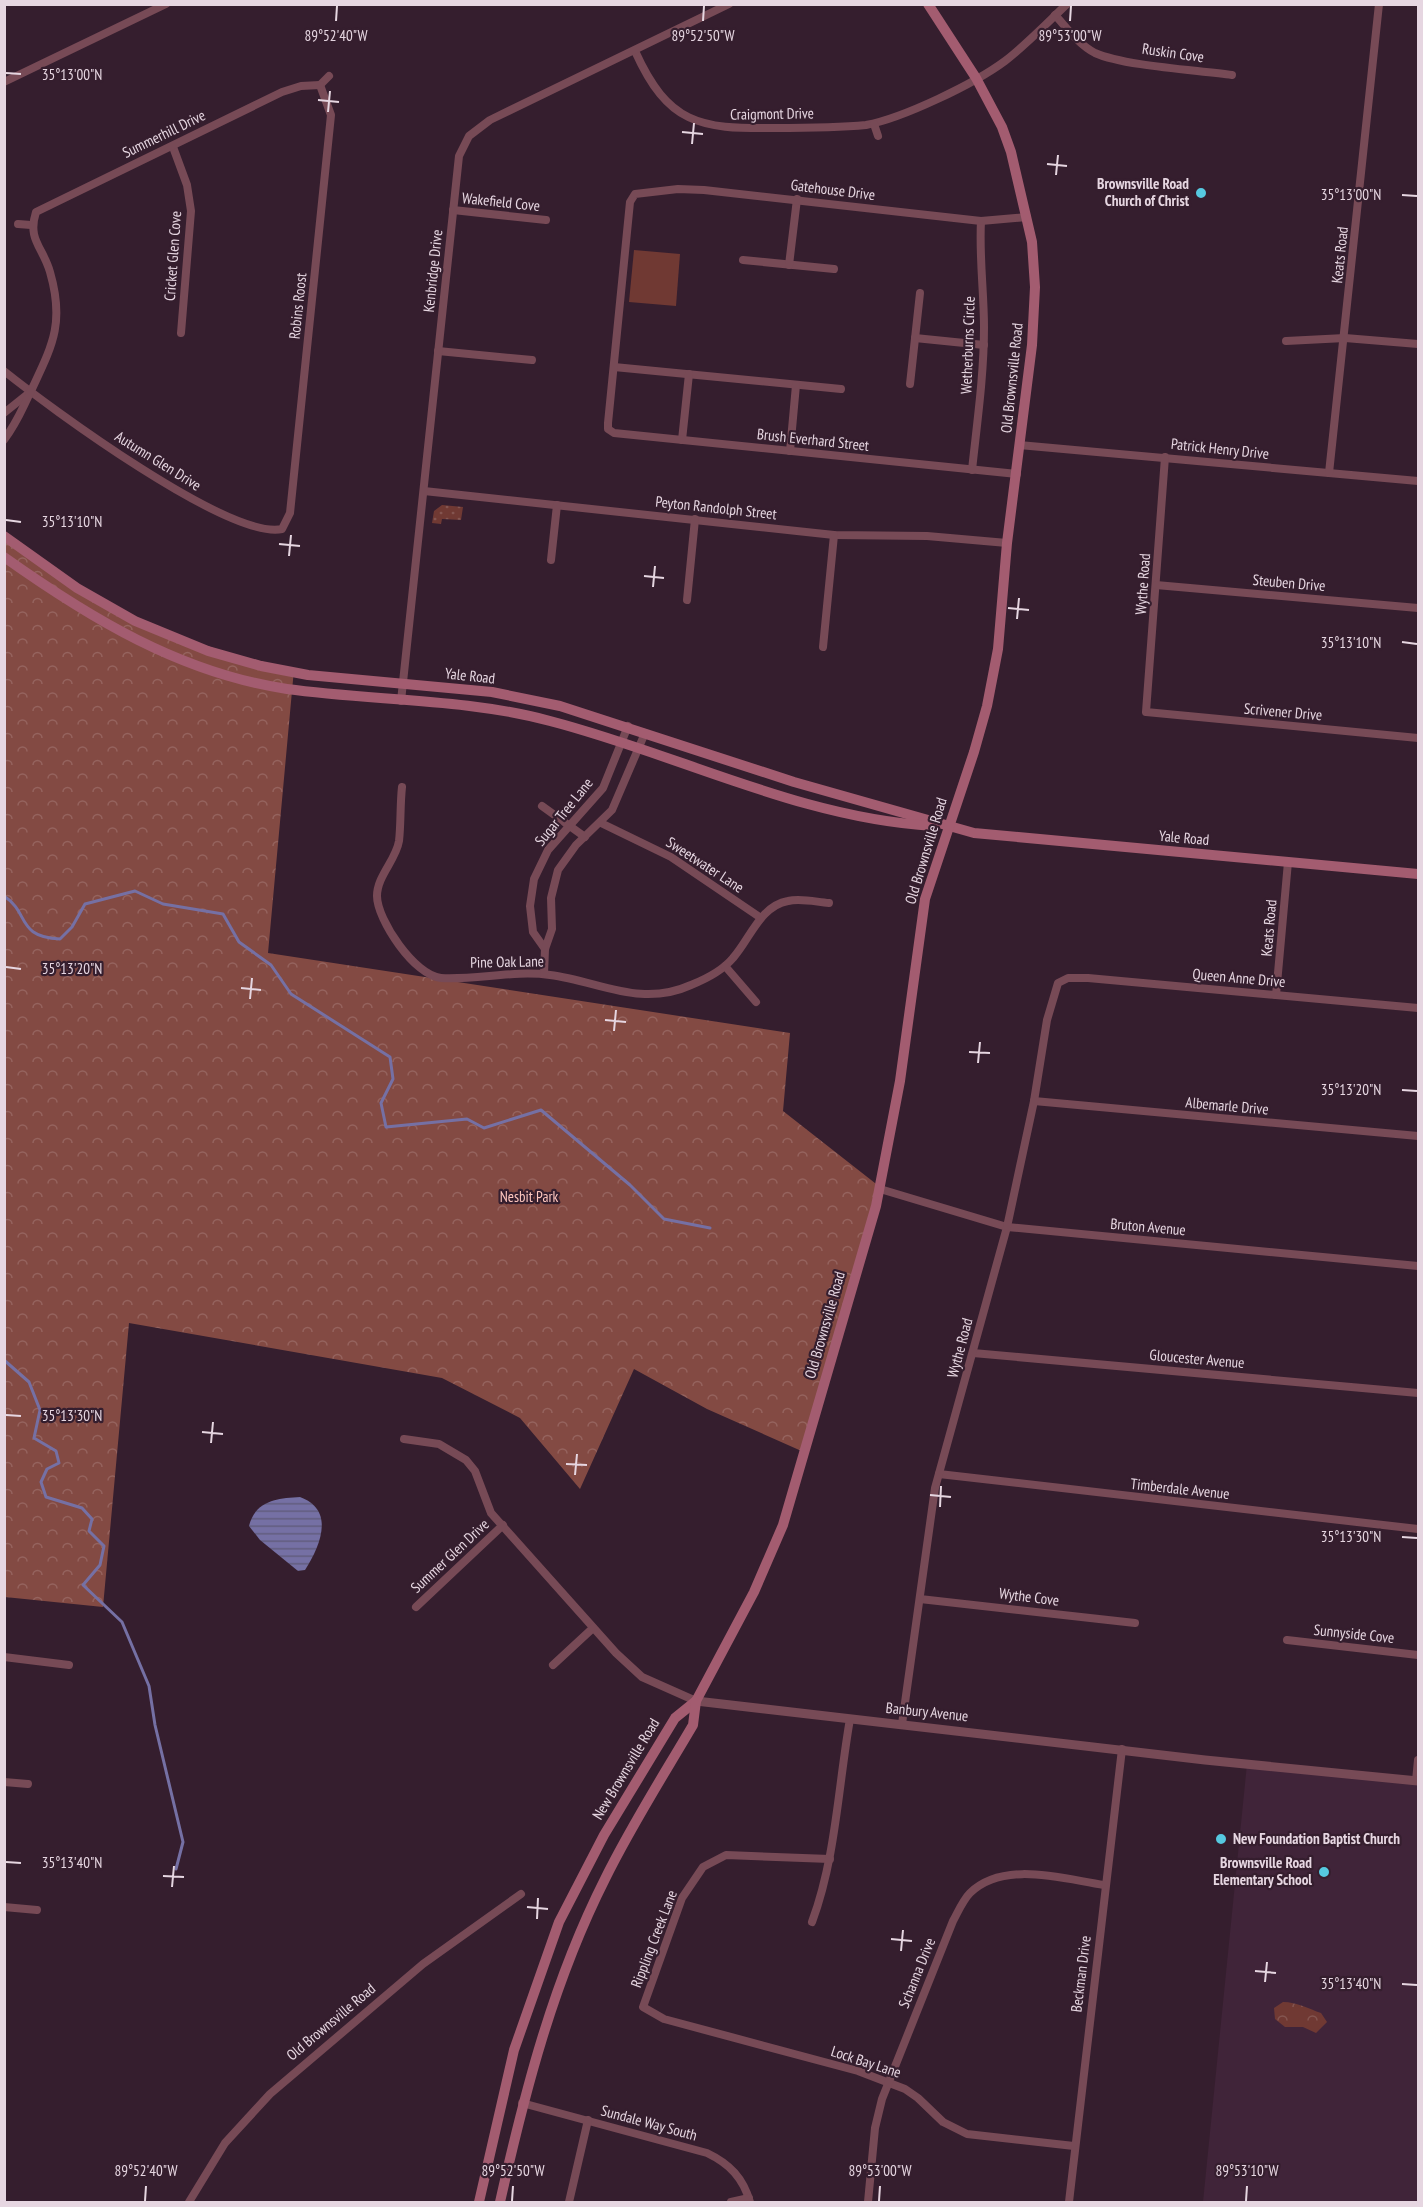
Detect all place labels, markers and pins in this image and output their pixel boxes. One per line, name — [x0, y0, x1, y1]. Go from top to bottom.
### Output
place label: Brownsville Road Church of Christ — [1097, 174, 1190, 210]
marker: Brownsville Road Church of Christ — [1194, 186, 1208, 200]
place label: New Foundation Baptist Church — [1233, 1829, 1400, 1848]
marker: New Foundation Baptist Church — [1214, 1832, 1228, 1846]
place label: Brownsville Road Elementary School — [1213, 1853, 1312, 1889]
marker: Brownsville Road Elementary School — [1317, 1865, 1331, 1879]

